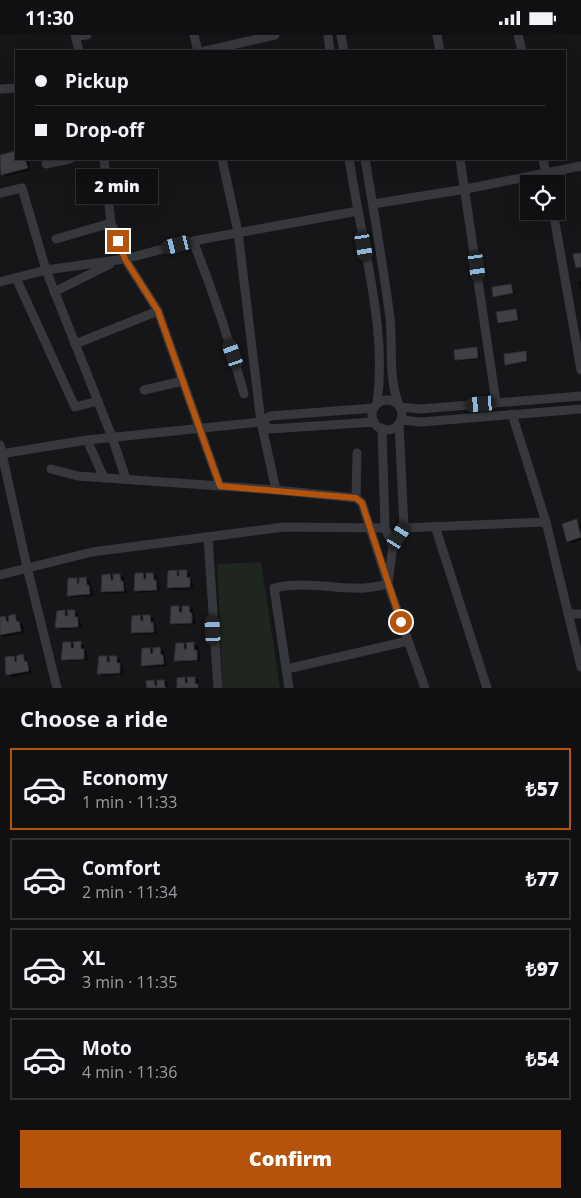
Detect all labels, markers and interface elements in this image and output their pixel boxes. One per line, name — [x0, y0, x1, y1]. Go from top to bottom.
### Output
text: 11:30 — [25, 5, 74, 31]
text: Pickup — [65, 68, 129, 94]
text: Drop-off — [65, 117, 144, 143]
callout: 2 min — [77, 169, 159, 203]
text: 2 min — [94, 175, 140, 197]
map controls — [520, 175, 565, 220]
button: locate — [520, 175, 565, 220]
route end — [107, 230, 129, 252]
car — [354, 230, 373, 262]
car — [160, 234, 193, 256]
car — [467, 250, 486, 282]
car — [221, 337, 244, 371]
car — [465, 395, 496, 413]
car — [384, 519, 413, 553]
route start — [390, 611, 412, 633]
car — [204, 615, 221, 645]
text: Choose a ride — [20, 703, 168, 733]
text: Economy — [82, 765, 168, 791]
icon: car — [22, 767, 67, 812]
text: ₺57 — [526, 776, 559, 802]
text: 1 min · 11:33 — [82, 791, 177, 813]
text: Comfort — [82, 855, 161, 881]
icon: car — [22, 857, 67, 902]
text: ₺77 — [526, 866, 559, 892]
text: 2 min · 11:34 — [82, 881, 177, 903]
text: XL — [82, 945, 105, 971]
icon: car — [22, 947, 67, 992]
text: ₺97 — [526, 956, 559, 982]
text: 3 min · 11:35 — [82, 971, 177, 993]
text: Moto — [82, 1035, 132, 1061]
icon: car — [22, 1037, 67, 1082]
text: ₺54 — [526, 1046, 559, 1072]
text: 4 min · 11:36 — [82, 1061, 177, 1083]
button: Confirm — [20, 1130, 561, 1188]

